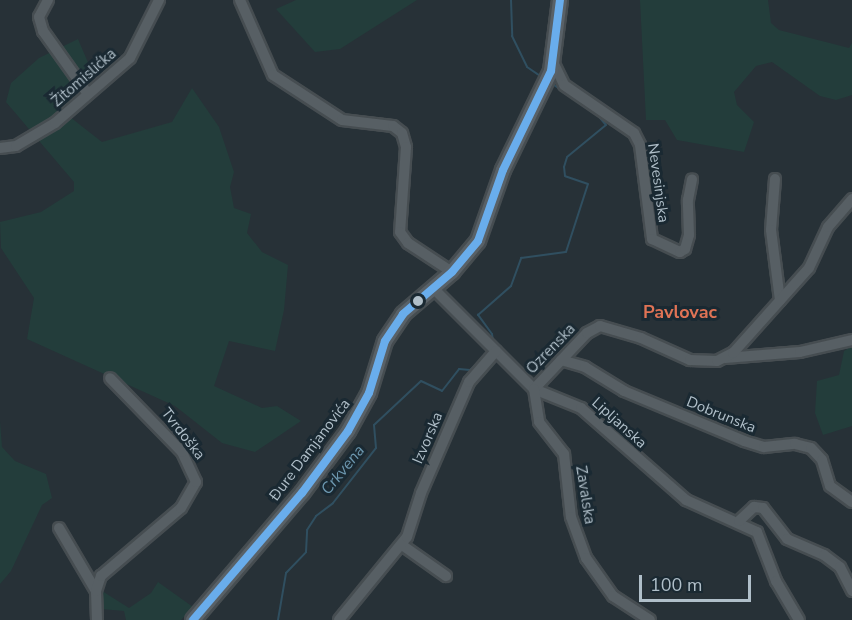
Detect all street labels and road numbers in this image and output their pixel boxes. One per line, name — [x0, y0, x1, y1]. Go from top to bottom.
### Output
street label: Žitomislićka — [48, 45, 120, 111]
street label: Nevesinjska — [644, 142, 672, 224]
street label: Ozrenska — [523, 320, 579, 378]
street label: Dobrunska — [684, 393, 758, 437]
street label: Lipljanska — [588, 394, 650, 452]
street label: Đure Damjanovića — [266, 396, 354, 504]
street label: Tvrdoška — [157, 405, 209, 463]
street label: Izvorska — [409, 409, 447, 467]
street label: Zavalska — [571, 464, 599, 526]

